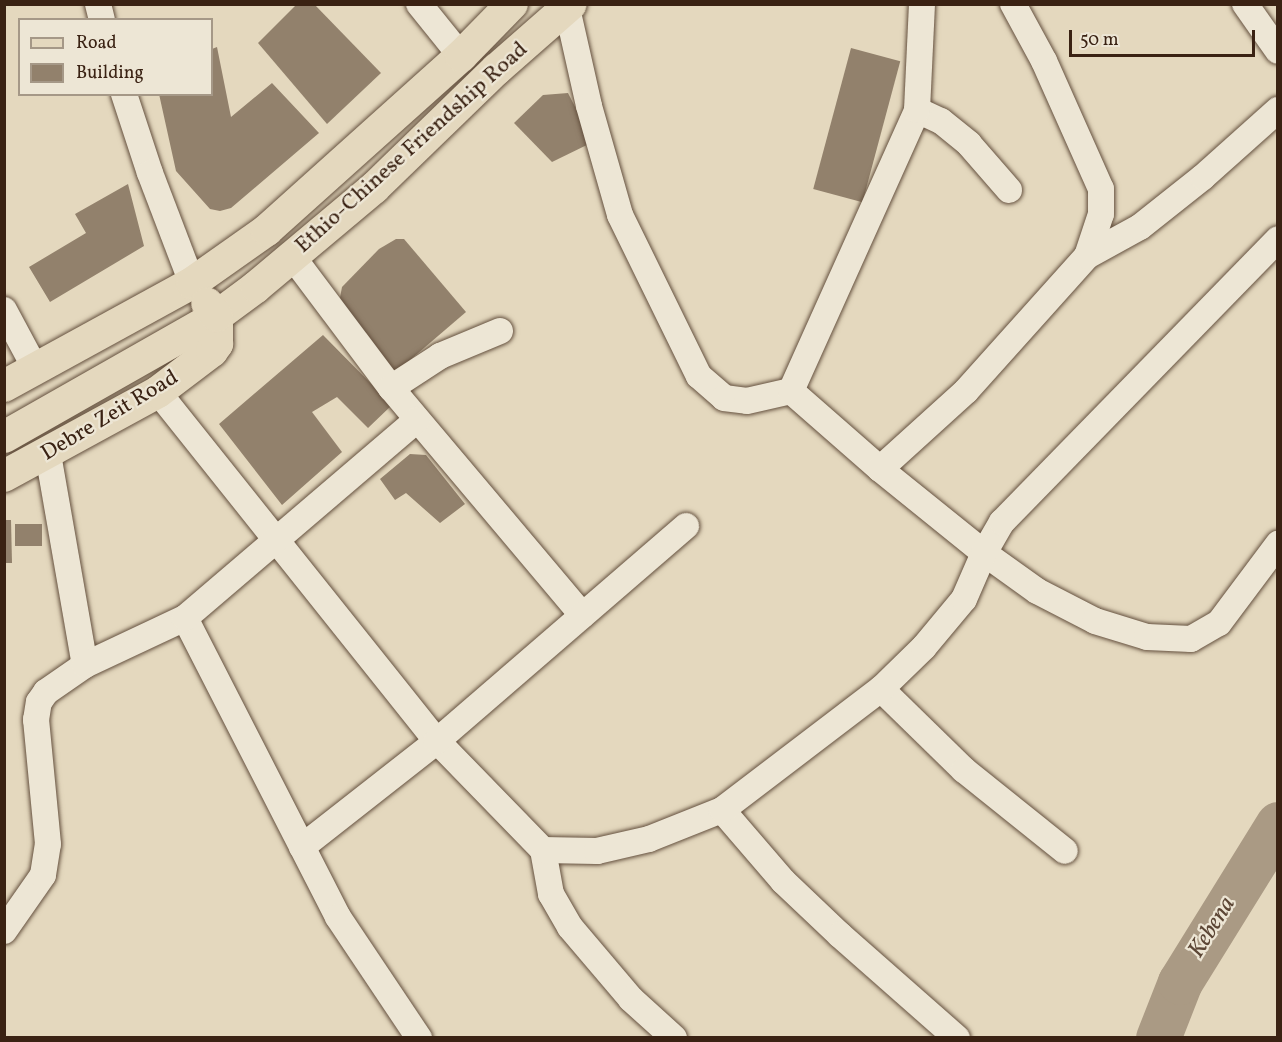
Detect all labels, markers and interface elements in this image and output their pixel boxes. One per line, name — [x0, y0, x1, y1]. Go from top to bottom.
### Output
legend — [18, 18, 213, 96]
scale bar — [1072, 18, 1258, 56]
text: 50 m — [1080, 28, 1119, 53]
text: Road — [76, 31, 117, 56]
street label: Ethio-Chinese Friendship Road — [290, 37, 534, 259]
text: Building — [76, 61, 144, 86]
street label: Debre Zeit Road — [37, 365, 183, 467]
water label: Kebena — [1183, 892, 1243, 964]

